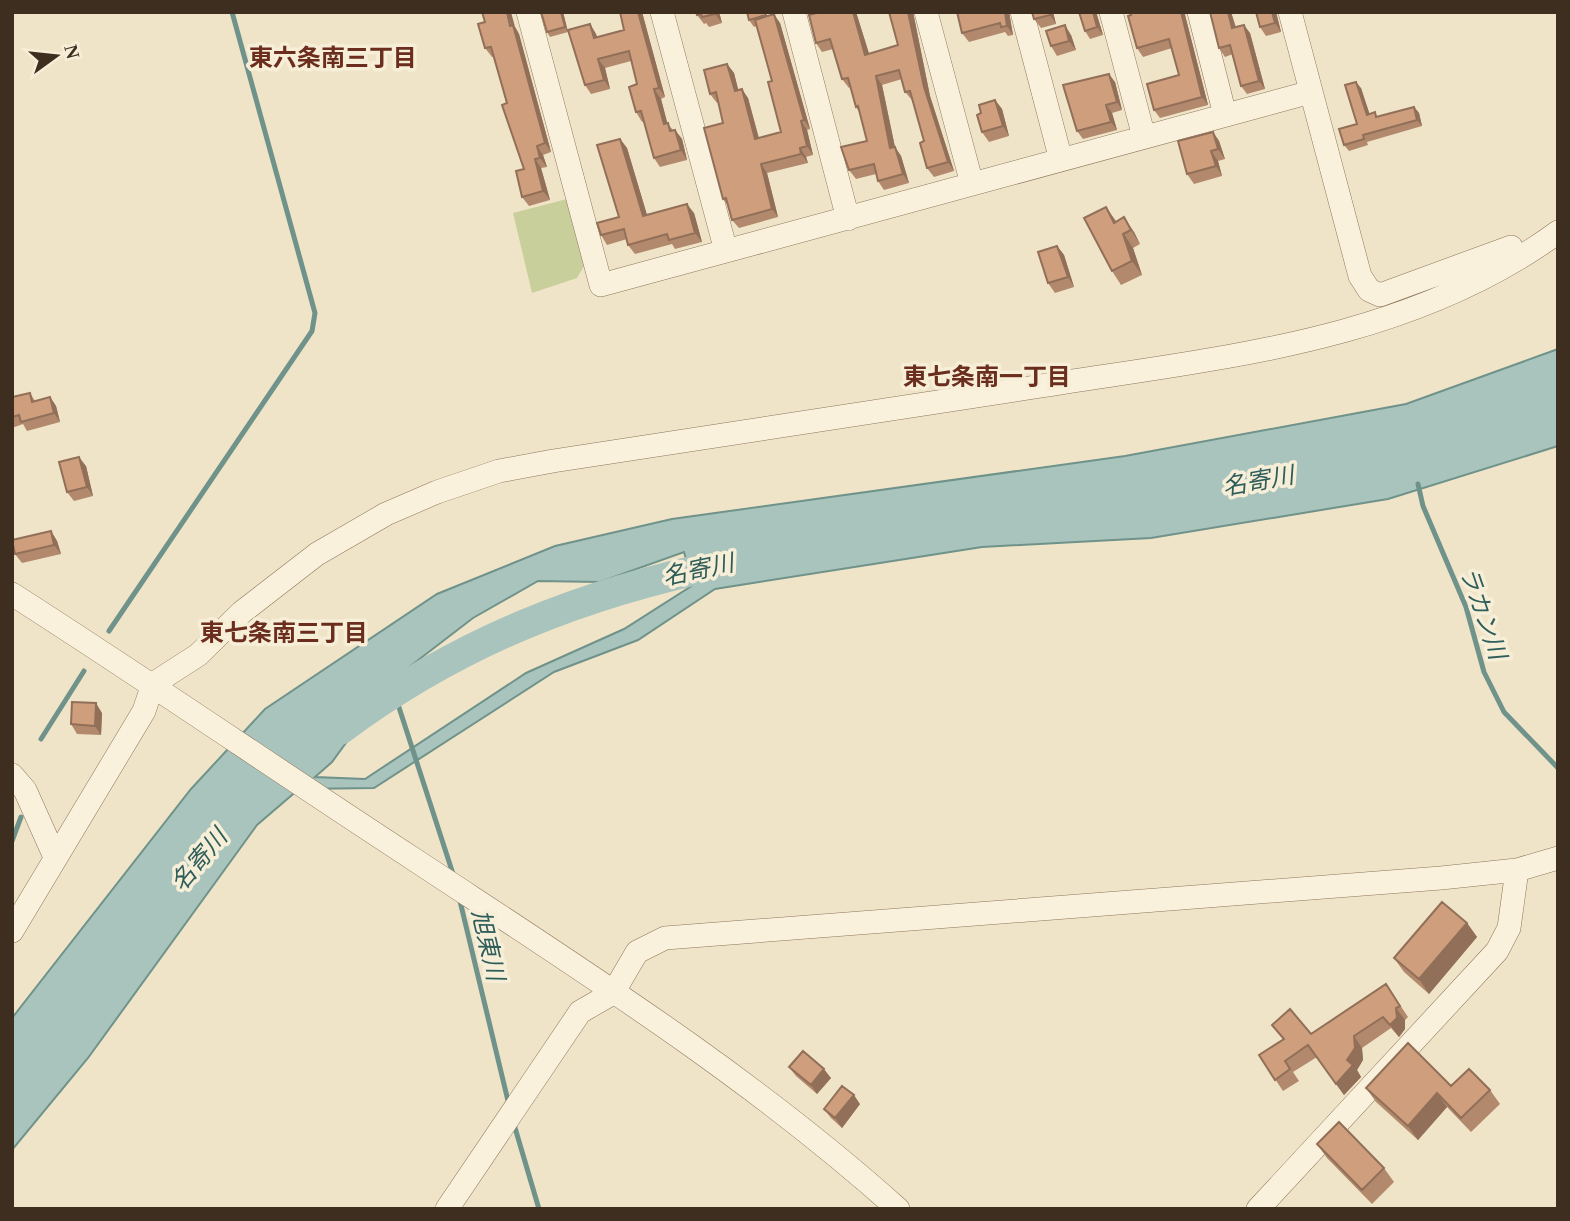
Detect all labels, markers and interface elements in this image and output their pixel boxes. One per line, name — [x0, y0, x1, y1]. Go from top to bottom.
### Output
north arrow — [21, 21, 91, 91]
text: N — [60, 42, 84, 61]
district label: 東六条南三丁目 — [249, 45, 417, 71]
district label: 東七条南一丁目 — [903, 364, 1071, 390]
water label: 名寄川 — [1220, 461, 1299, 500]
water label: 名寄川 — [660, 549, 739, 590]
water label: ラカン川 — [1455, 563, 1512, 665]
district label: 東七条南三丁目 — [200, 620, 368, 646]
water label: 名寄川 — [166, 822, 234, 896]
water label: 旭東川 — [467, 907, 509, 986]

